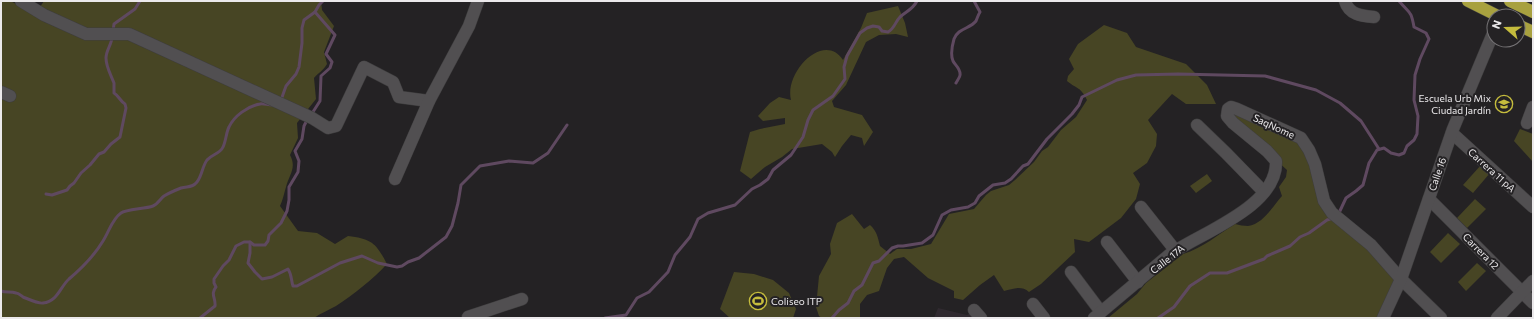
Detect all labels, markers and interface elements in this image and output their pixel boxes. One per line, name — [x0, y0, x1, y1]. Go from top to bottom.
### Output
north arrow — [1486, 8, 1526, 48]
text: N — [1489, 18, 1504, 31]
place label: Escuela Urb Mix Ciudad Jardín — [1418, 92, 1492, 116]
school or university icon: Escuela Urb Mix Ciudad Jardín — [1494, 94, 1514, 114]
street label: SaqNome — [1251, 111, 1297, 141]
street label: Carrera 11 pA — [1466, 146, 1518, 194]
street label: Calle 16 — [1426, 156, 1448, 192]
street label: Carrera 12 — [1460, 230, 1502, 272]
street label: Calle 17A — [1148, 242, 1187, 276]
sports icon: Coliseo ITP — [748, 291, 768, 311]
place label: Coliseo ITP — [771, 295, 822, 307]

